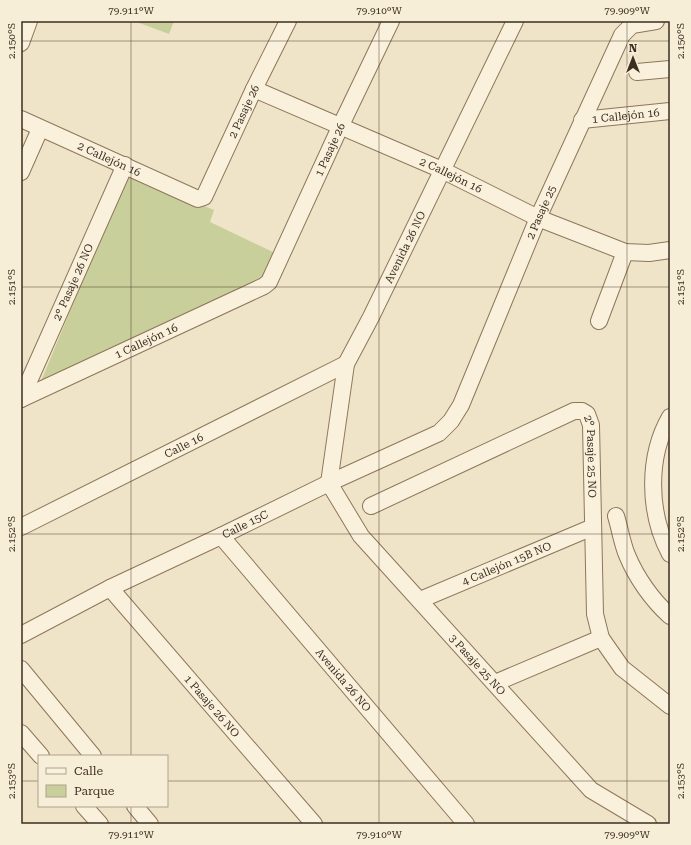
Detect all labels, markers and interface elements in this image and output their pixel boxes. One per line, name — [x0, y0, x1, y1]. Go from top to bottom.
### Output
text: 79.911°W — [108, 5, 155, 16]
text: 79.910°W — [356, 5, 403, 16]
text: 79.909°W — [604, 5, 651, 16]
text: 2.150°S — [6, 23, 17, 59]
text: 2.150°S — [675, 23, 686, 59]
north arrow — [613, 38, 653, 78]
text: N — [629, 42, 638, 55]
street label: 2 Pasaje 26 — [226, 83, 262, 140]
street label: 1 Callejón 16 — [591, 106, 660, 126]
street label: 1 Pasaje 26 — [312, 121, 348, 179]
street label: 2 Callejón 16 — [76, 139, 143, 179]
street label: 2 Callejón 16 — [417, 155, 484, 196]
street label: 2 Pasaje 25 — [524, 183, 559, 241]
street label: Avenida 26 NO — [382, 209, 429, 285]
street label: 2° Pasaje 26 NO — [51, 241, 96, 323]
text: 2.151°S — [6, 269, 17, 305]
text: 2.151°S — [675, 269, 686, 305]
street label: 1 Callejón 16 — [113, 321, 180, 361]
street label: 2° Pasaje 25 NO — [581, 413, 599, 498]
street label: Calle 16 — [162, 431, 206, 461]
street label: Calle 15C — [220, 508, 271, 541]
text: 2.152°S — [6, 516, 17, 552]
text: 2.152°S — [675, 516, 686, 552]
street label: 4 Callejón 15B NO — [460, 539, 554, 589]
street label: 3 Pasaje 25 NO — [446, 632, 508, 698]
street label: Avenida 26 NO — [313, 646, 374, 715]
street label: 1 Pasaje 26 NO — [181, 673, 242, 740]
legend — [38, 755, 168, 807]
text: 2.153°S — [6, 763, 17, 799]
text: 2.153°S — [675, 763, 686, 799]
text: Calle — [74, 764, 104, 778]
text: Parque — [74, 784, 115, 798]
text: 79.911°W — [108, 829, 155, 840]
text: 79.910°W — [356, 829, 403, 840]
text: 79.909°W — [604, 829, 651, 840]

